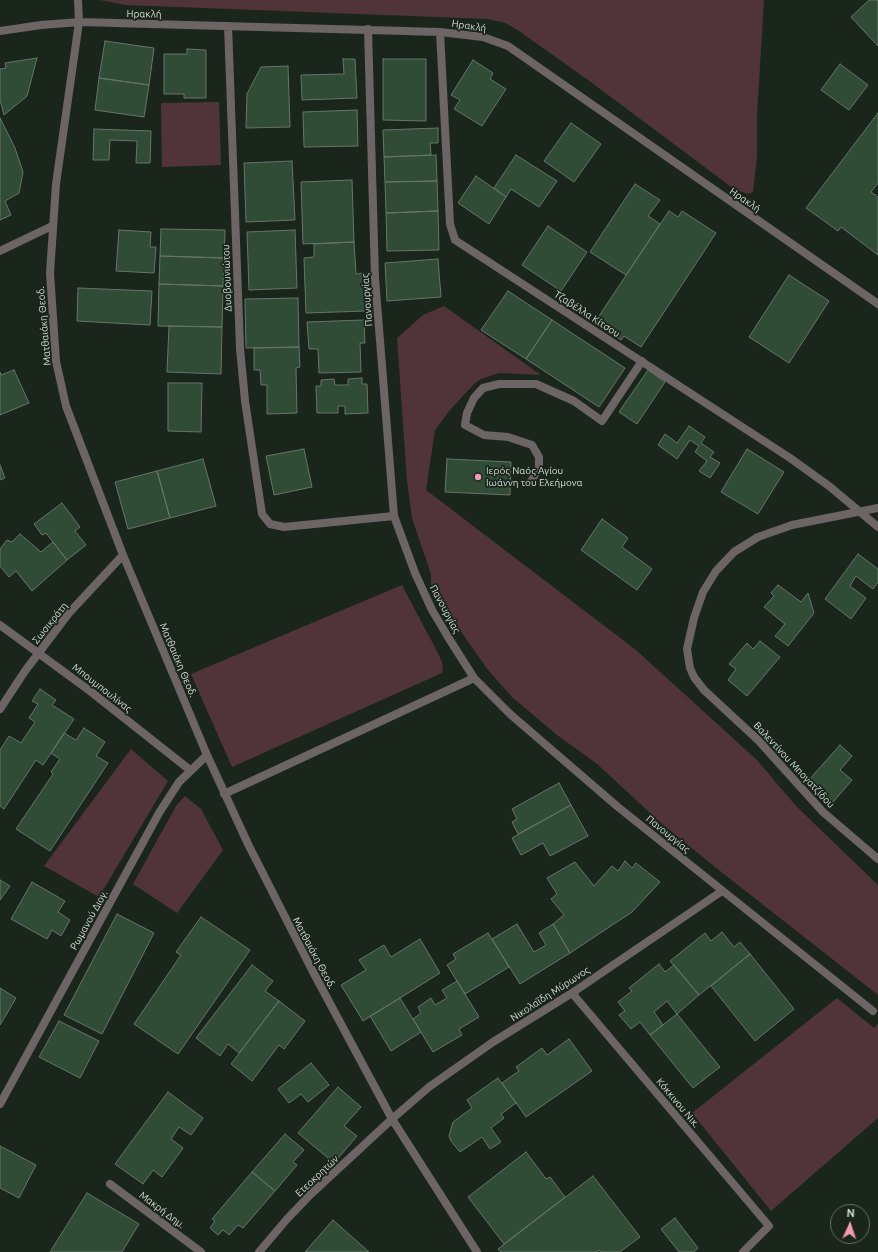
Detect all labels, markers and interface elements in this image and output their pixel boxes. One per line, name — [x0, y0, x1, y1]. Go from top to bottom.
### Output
street label: Ηρακλή — [126, 8, 162, 20]
street label: Ηρακλή — [451, 17, 487, 35]
street label: Ηρακλή — [727, 185, 763, 215]
street label: Δυοβουνιώτου — [220, 244, 234, 312]
street label: Πανουργίας — [359, 273, 375, 327]
street label: Ματθαιάκη Θεοδ. — [35, 286, 53, 366]
street label: Τζαβέλλα Κίτσου — [552, 288, 622, 340]
place label: Ιερός Ναός Αγίου Ιωάννη του Ελεήμονα — [486, 465, 583, 488]
marker: Ιερός Ναός Αγίου Ιωάννη του Ελεήμονα — [473, 472, 483, 482]
street label: Πανουργίας — [427, 583, 463, 635]
street label: Σωσικράτη — [30, 600, 70, 646]
street label: Ματθαιάκη Θεοδ. — [157, 621, 199, 699]
street label: Μπουμπουλίνας — [70, 661, 134, 715]
street label: Βαλεντίνου Μπογατζίδου — [751, 719, 837, 811]
street label: Πανουργίας — [644, 813, 692, 855]
street label: Ρωμανού Διογ. — [68, 888, 110, 952]
street label: Ματθαιάκη Θεοδ. — [290, 915, 338, 991]
street label: Νικολαΐδη Μύρωνος — [508, 964, 592, 1024]
street label: Κόκκινου Νικ. — [654, 1076, 702, 1130]
street label: Ετεοκρητών — [293, 1153, 341, 1199]
street label: Μακρή Δημ. — [137, 1189, 187, 1231]
north arrow — [830, 1204, 870, 1244]
text: N — [846, 1207, 855, 1219]

